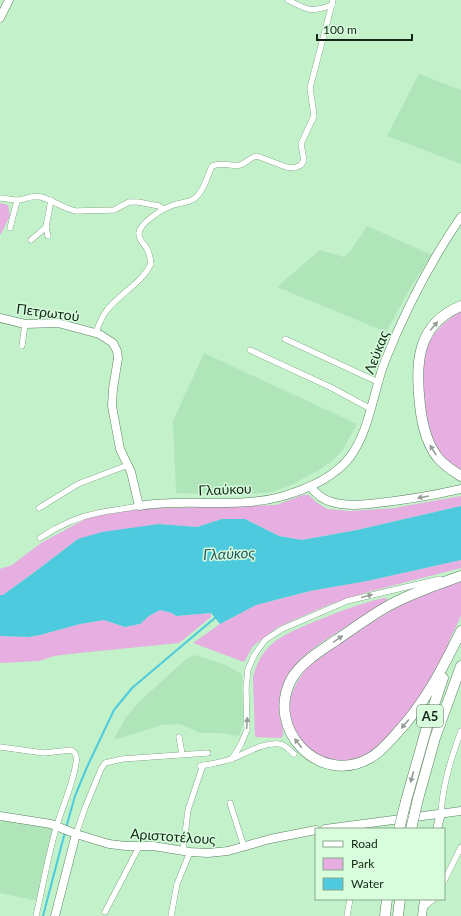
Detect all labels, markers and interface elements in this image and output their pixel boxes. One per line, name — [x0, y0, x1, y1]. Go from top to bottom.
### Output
scale bar — [317, 16, 412, 42]
text: 100 m — [323, 22, 357, 37]
street label: Πετρωτού — [15, 300, 81, 324]
one-way arrow — [429, 321, 438, 332]
street label: Λεύκας — [360, 327, 392, 376]
one-way arrow — [429, 445, 437, 455]
street label: Γλαύκου — [198, 480, 252, 498]
one-way arrow — [417, 494, 429, 500]
water label: Γλαύκος — [203, 543, 256, 563]
one-way arrow — [361, 593, 373, 599]
one-way arrow — [333, 635, 343, 643]
road number: Α5 — [417, 705, 443, 727]
one-way arrow — [244, 716, 250, 729]
one-way arrow — [400, 719, 409, 730]
one-way arrow — [293, 738, 302, 749]
one-way arrow — [409, 770, 415, 783]
street label: Αριστοτέλους — [130, 825, 217, 848]
legend — [315, 828, 445, 900]
text: Road — [351, 836, 378, 851]
text: Park — [351, 856, 375, 871]
text: Water — [351, 876, 384, 891]

